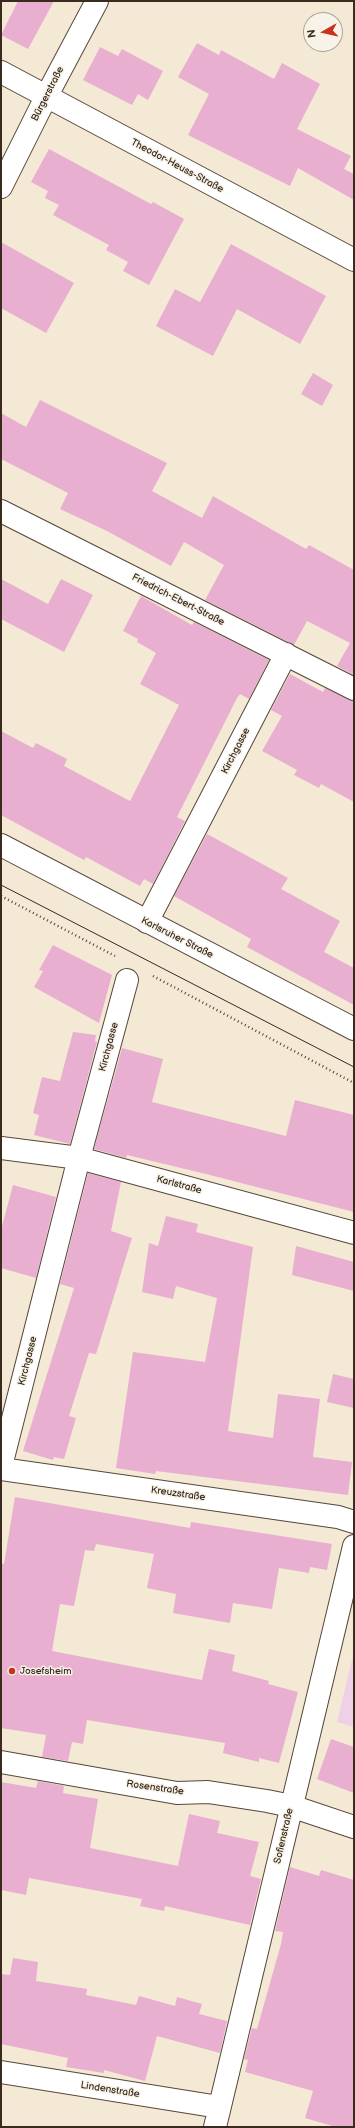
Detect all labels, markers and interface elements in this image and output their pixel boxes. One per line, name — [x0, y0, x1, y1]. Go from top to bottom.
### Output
north arrow — [303, 12, 343, 52]
text: N — [305, 29, 319, 39]
street label: Bürgerstraße — [29, 65, 67, 123]
street label: Theodor-Heuss-Straße — [129, 136, 225, 196]
street label: Friedrich-Ebert-Straße — [130, 571, 226, 629]
street label: Kirchgasse — [219, 726, 253, 776]
street label: Karlsruher Straße — [139, 915, 215, 961]
street label: Kirchgasse — [97, 1021, 121, 1073]
street label: Karlstraße — [155, 1173, 203, 1197]
street label: Kirchgasse — [16, 1335, 40, 1387]
street label: Kreuzstraße — [150, 1484, 206, 1504]
place label: Josefsheim — [20, 1665, 71, 1677]
marker: Josefsheim — [7, 1666, 17, 1676]
street label: Rosenstraße — [125, 1778, 185, 1798]
street label: Sofienstraße — [272, 1807, 296, 1865]
street label: Lindenstraße — [80, 2079, 140, 2101]

